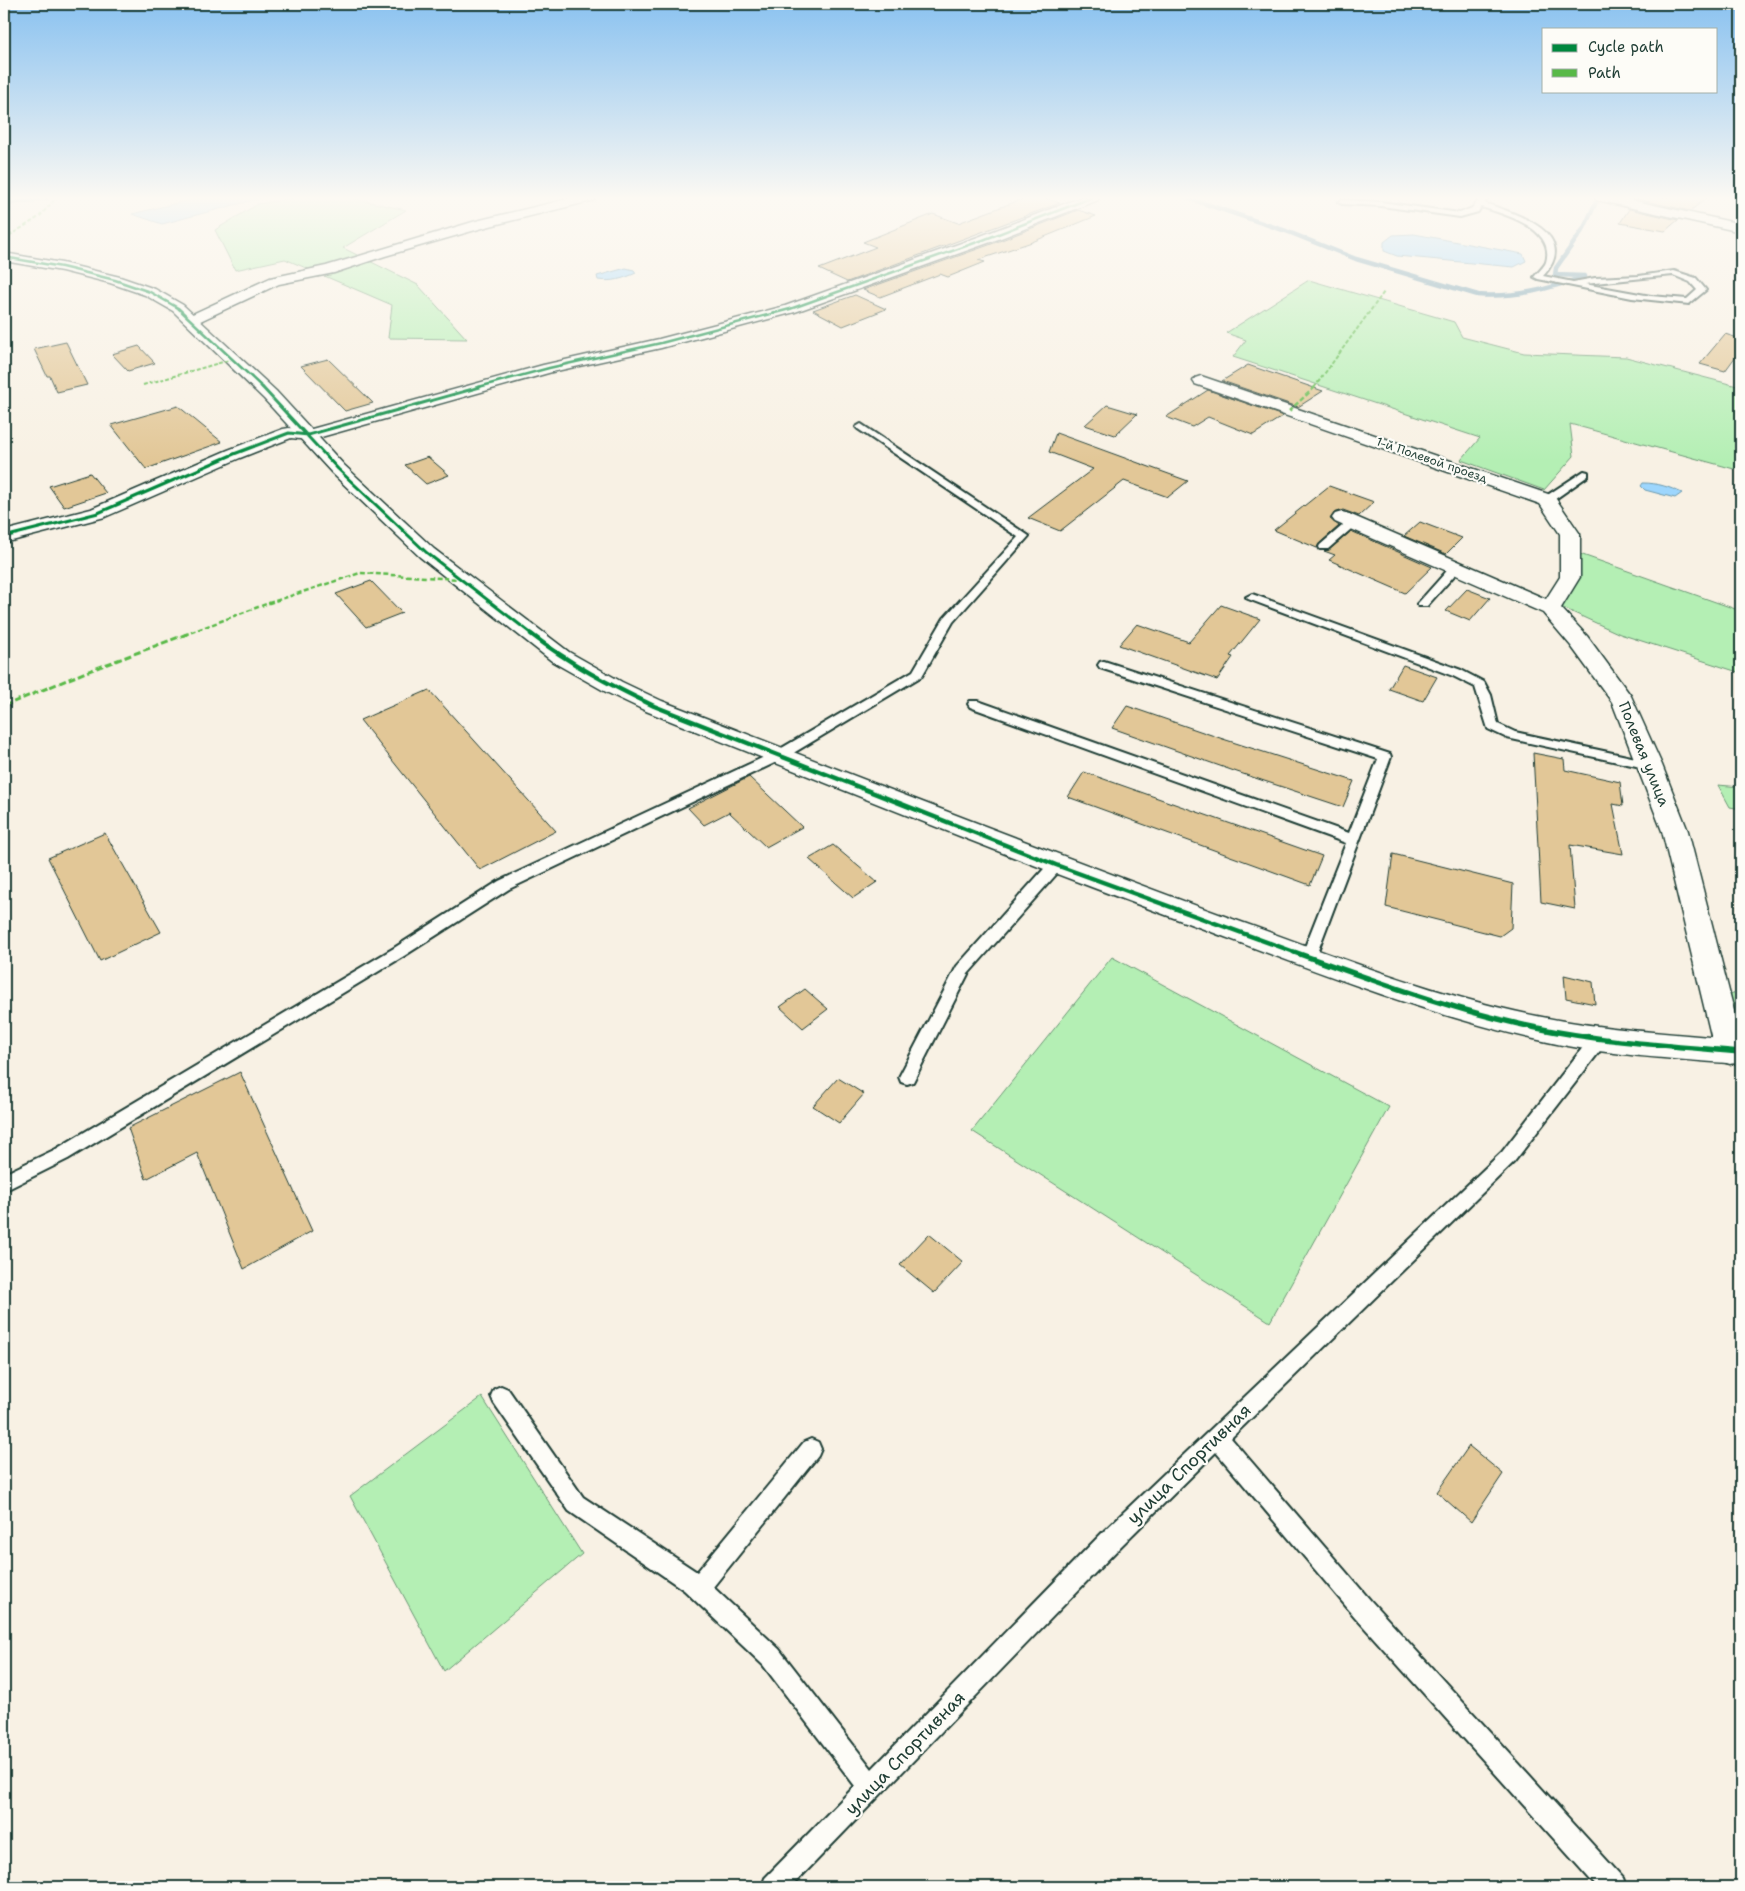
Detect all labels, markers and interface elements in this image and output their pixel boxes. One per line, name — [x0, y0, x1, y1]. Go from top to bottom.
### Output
legend — [1542, 28, 1718, 92]
text: Cycle path — [1588, 37, 1664, 57]
text: Path — [1588, 63, 1621, 83]
street label: 1-й Полевой проезд — [1374, 433, 1490, 487]
street label: Полевая улица — [1614, 699, 1674, 810]
street label: улица Спортивная — [1122, 1399, 1256, 1529]
street label: улица Спортивная — [840, 1686, 970, 1820]

